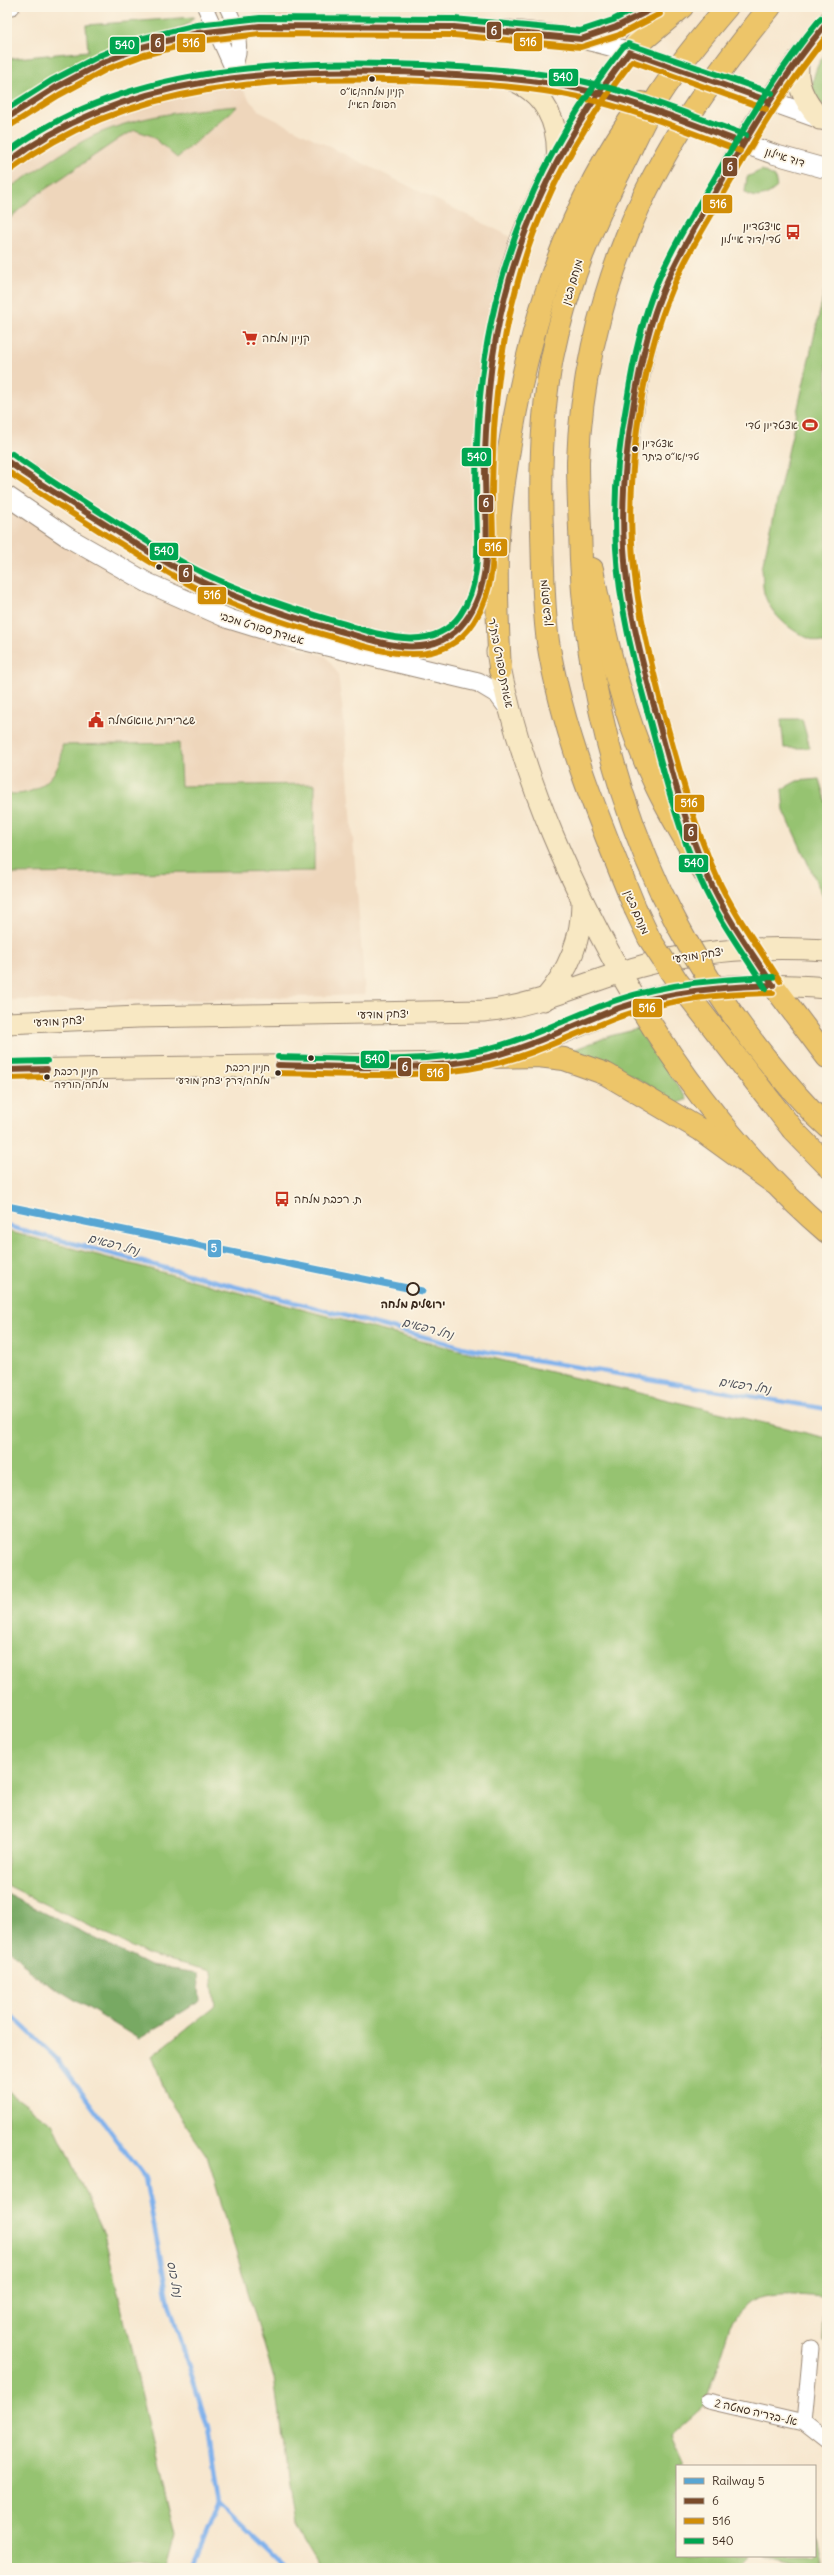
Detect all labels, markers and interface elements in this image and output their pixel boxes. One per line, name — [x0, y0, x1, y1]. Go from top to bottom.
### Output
line badge: 6 — [486, 21, 502, 40]
text: 6 — [491, 24, 497, 38]
line badge: 516 — [513, 32, 543, 52]
line badge: 6 — [150, 33, 165, 53]
line badge: 516 — [176, 33, 206, 53]
text: 516 — [519, 35, 537, 49]
line badge: 540 — [109, 36, 140, 55]
text: 6 — [155, 36, 161, 50]
text: 516 — [182, 36, 200, 50]
text: 540 — [115, 38, 135, 52]
line badge: 540 — [548, 68, 579, 87]
text: 540 — [553, 70, 573, 84]
marker: קניון מלחה/א״ס הפועל האייל — [367, 74, 377, 84]
place label: קניון מלחה/א״ס הפועל האייל — [340, 85, 404, 111]
street label: דוד איילון — [763, 144, 807, 170]
line badge: 6 — [722, 157, 738, 177]
text: 6 — [727, 160, 733, 174]
line badge: 516 — [702, 194, 733, 214]
text: 516 — [709, 197, 727, 211]
place label: איצטדיון טדי/דוד איילון — [721, 219, 781, 246]
bus stop icon: איצטדיון טדי/דוד איילון — [784, 223, 802, 241]
street label: מנחם בגין — [558, 257, 586, 307]
supermarket icon: קניון מלחה — [241, 329, 259, 347]
place label: קניון מלחה — [262, 331, 310, 346]
sports icon: אצטדיון טדי — [801, 416, 819, 434]
place label: אצטדיון טדי — [745, 418, 798, 432]
place label: אצטדיון טדי/א״ס ביתר — [642, 437, 699, 463]
marker: אצטדיון טדי/א״ס ביתר — [630, 444, 640, 454]
line badge: 540 — [461, 447, 492, 467]
text: 540 — [467, 450, 487, 464]
line badge: 6 — [478, 494, 494, 513]
text: 6 — [483, 496, 489, 510]
line badge: 516 — [478, 538, 508, 557]
text: 516 — [484, 540, 502, 554]
line badge: 540 — [149, 542, 179, 561]
text: 540 — [154, 544, 174, 558]
unlabelled marker — [154, 562, 164, 572]
line badge: 6 — [178, 564, 193, 583]
text: 6 — [183, 566, 189, 580]
street label: מנחם בגין — [536, 579, 554, 627]
line badge: 516 — [197, 586, 227, 605]
text: 516 — [203, 588, 221, 602]
street label: אגודת ספורט מכבי — [218, 608, 306, 648]
street label: אגודת ספורט בית"ר — [485, 617, 517, 709]
public building icon: שגרירות גוואטמלה — [87, 711, 105, 729]
place label: שגרירות גוואטמלה — [108, 713, 196, 727]
line badge: 516 — [674, 794, 705, 813]
text: 516 — [680, 796, 698, 810]
line badge: 6 — [683, 823, 698, 842]
text: 6 — [688, 825, 694, 839]
line badge: 540 — [678, 854, 709, 873]
text: 540 — [684, 856, 704, 870]
street label: מנחם בגין — [621, 888, 653, 936]
street label: יצחק מודעי — [671, 944, 725, 966]
line badge: 516 — [632, 998, 663, 1018]
text: 516 — [638, 1001, 656, 1015]
street label: יצחק מודעי — [357, 1007, 409, 1021]
street label: יצחק מודעי — [33, 1013, 85, 1029]
line badge: 540 — [360, 1050, 390, 1069]
text: 540 — [365, 1052, 385, 1066]
unlabelled marker — [306, 1053, 316, 1063]
line badge: 6 — [397, 1057, 412, 1077]
text: 6 — [402, 1060, 408, 1074]
place label: חניון רכבת מלחה/דרך יצחק מודעי — [176, 1061, 270, 1087]
line badge: 516 — [419, 1063, 450, 1082]
place label: חניון רכבת מלחה/הורדה — [53, 1065, 109, 1091]
text: 516 — [426, 1066, 444, 1080]
marker: חניון רכבת מלחה/דרך יצחק מודעי — [273, 1068, 283, 1078]
marker: חניון רכבת מלחה/הורדה — [42, 1072, 52, 1082]
bus stop icon: ת. רכבת מלחה — [273, 1190, 291, 1208]
place label: ת. רכבת מלחה — [294, 1192, 362, 1206]
water label: נחל רפאים — [87, 1230, 143, 1258]
line badge: 5 — [207, 1239, 222, 1258]
text: 5 — [211, 1241, 217, 1255]
marker: ירושלים מלחה — [406, 1282, 420, 1296]
place label: ירושלים מלחה — [381, 1297, 445, 1311]
water label: נחל רפאים — [401, 1314, 457, 1342]
water label: נחל רפאים — [718, 1373, 774, 1397]
water label: נחל כוס — [164, 2260, 186, 2300]
street label: אל-בדריה סמטה 2 — [713, 2396, 799, 2428]
legend — [676, 2465, 816, 2557]
text: Railway 5 — [712, 2473, 765, 2488]
text: 6 — [712, 2493, 719, 2508]
text: 516 — [712, 2513, 731, 2528]
text: 540 — [712, 2533, 734, 2548]

